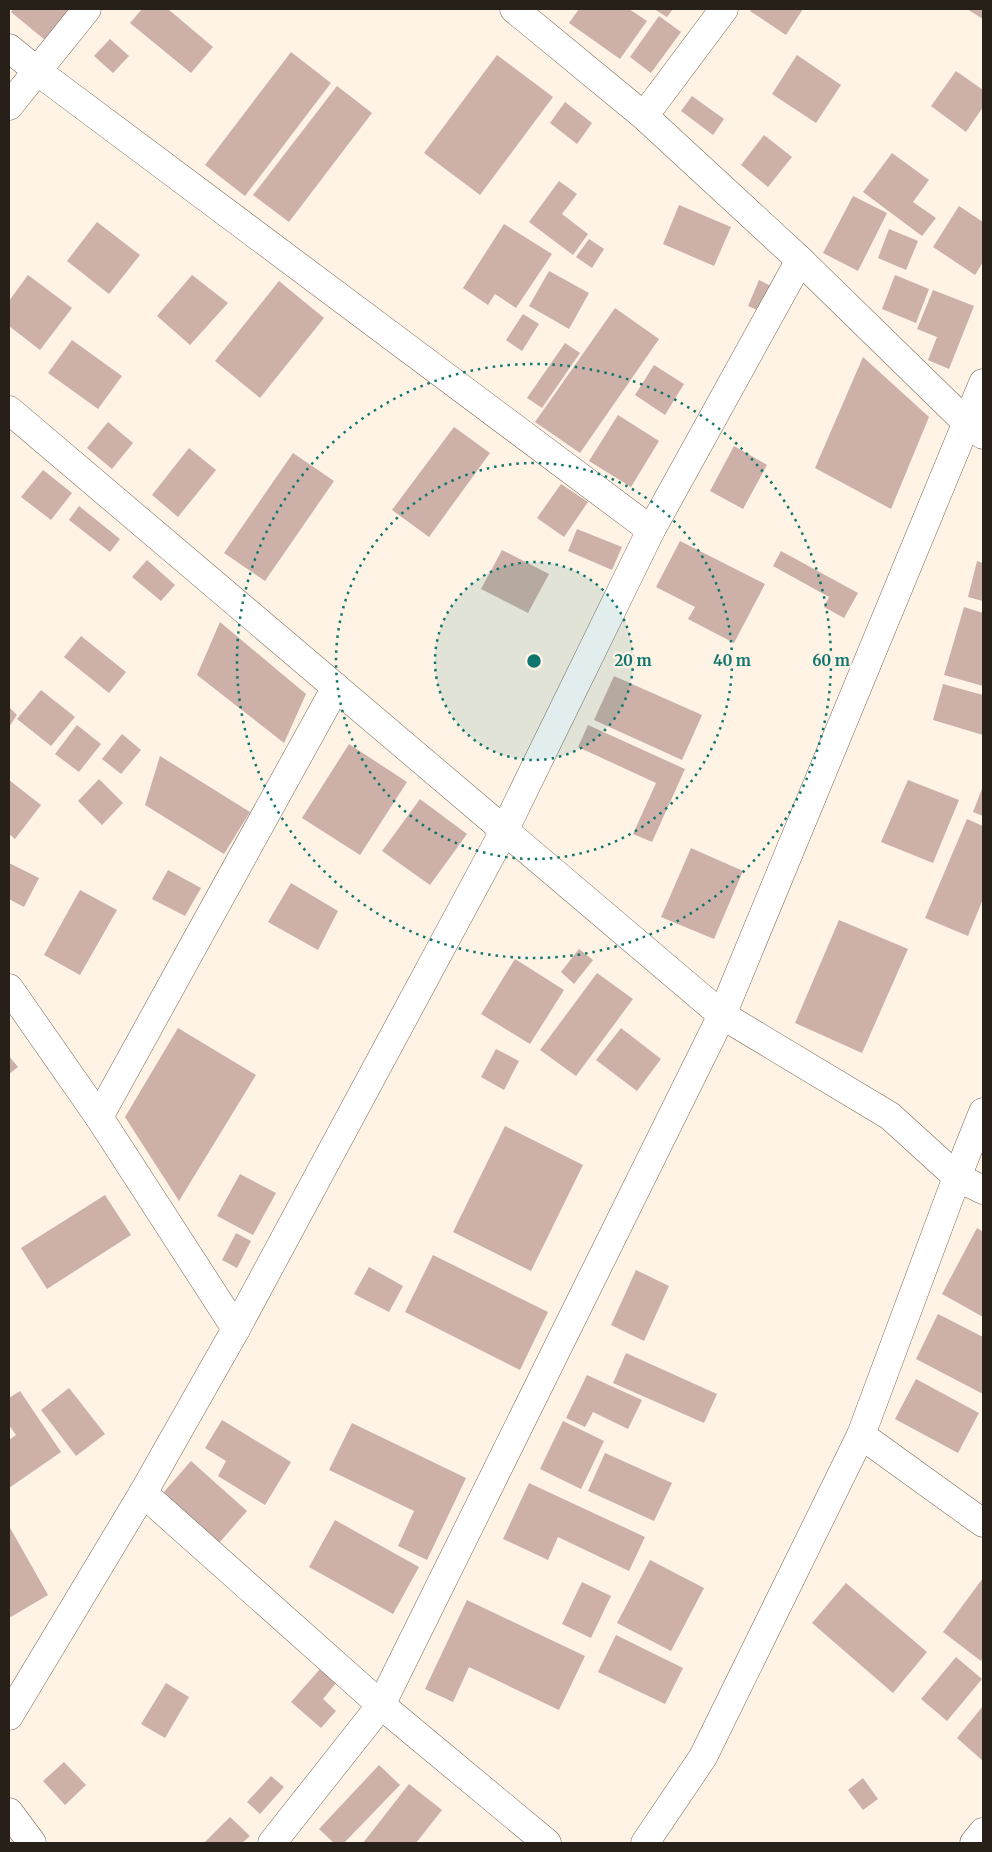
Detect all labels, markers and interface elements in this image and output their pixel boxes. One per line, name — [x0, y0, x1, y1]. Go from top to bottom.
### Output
text: 20 m — [614, 651, 652, 670]
text: 40 m — [713, 651, 751, 670]
text: 60 m — [812, 651, 850, 670]
centre of rings — [525, 652, 543, 670]

